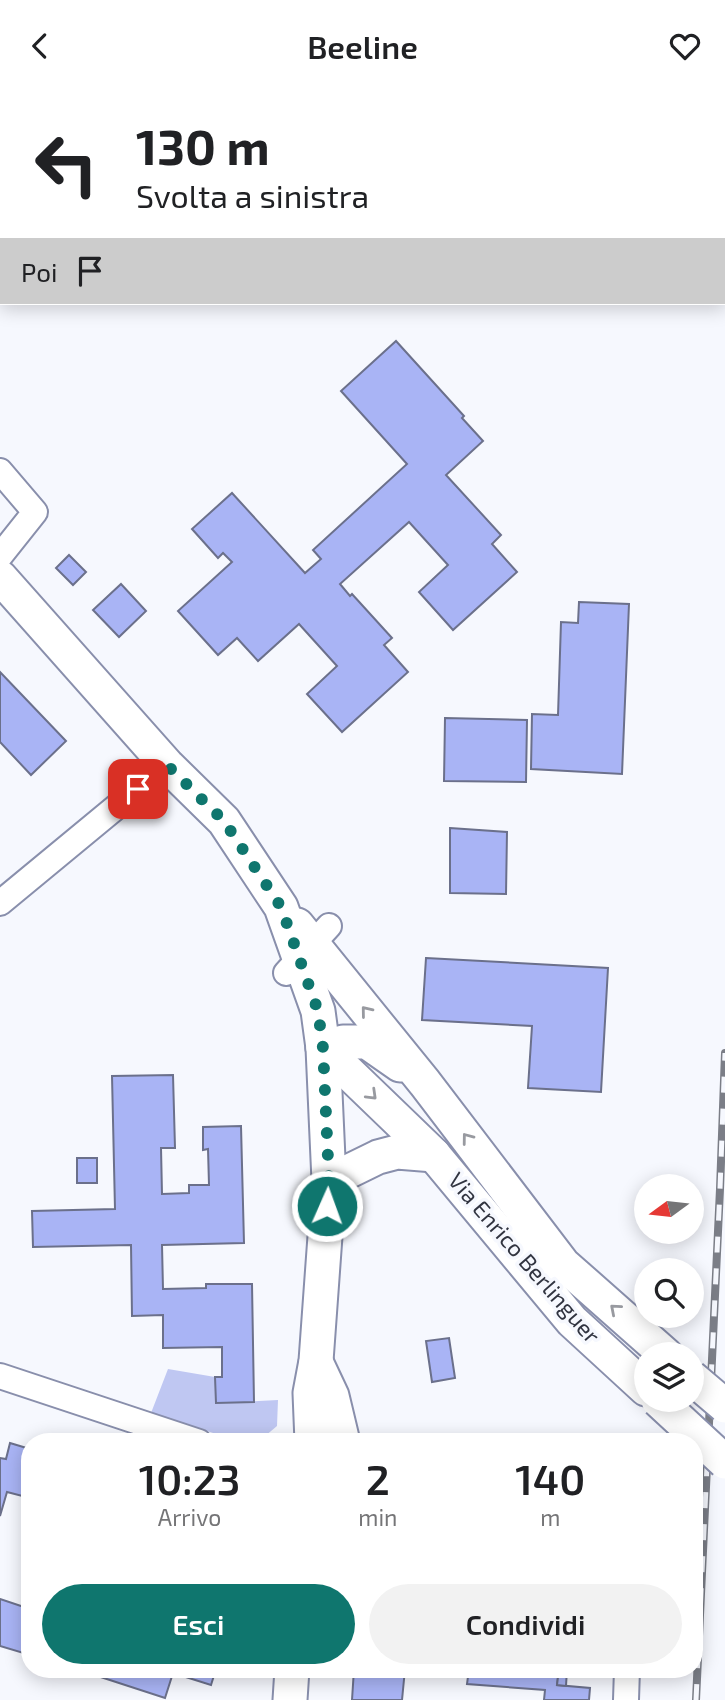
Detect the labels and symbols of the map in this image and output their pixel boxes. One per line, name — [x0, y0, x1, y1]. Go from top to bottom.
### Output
pin — [108, 759, 168, 819]
one-way arrow — [362, 1006, 375, 1019]
one-way arrow — [364, 1087, 377, 1100]
one-way arrow — [462, 1133, 475, 1146]
street label: Via Enrico Berlinguer — [443, 1166, 607, 1348]
position arrow — [290, 1169, 364, 1243]
north arrow — [634, 1174, 704, 1244]
one-way arrow — [610, 1305, 623, 1318]

